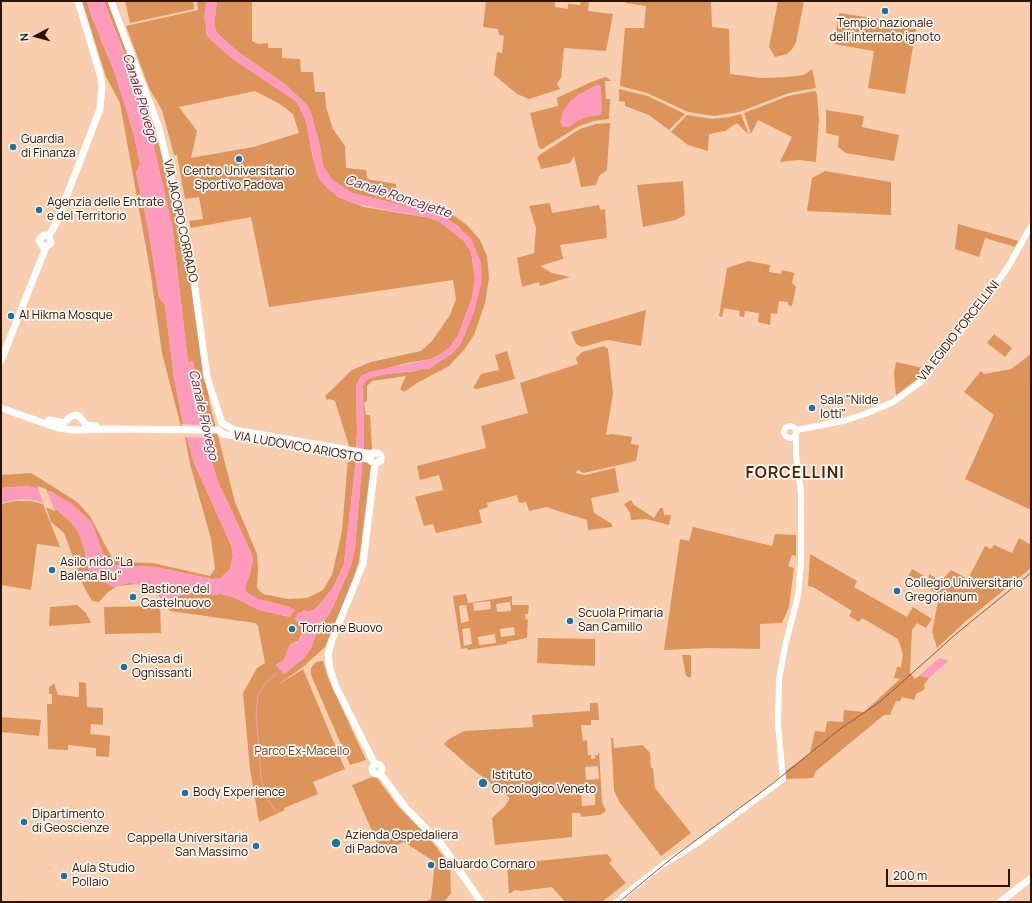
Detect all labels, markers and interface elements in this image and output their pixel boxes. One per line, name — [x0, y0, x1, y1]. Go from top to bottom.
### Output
marker: Tempio nazionale dell'internato ignoto — [880, 6, 890, 16]
north arrow — [16, 16, 56, 56]
place label: Tempio nazionale dell'internato ignoto — [829, 17, 941, 45]
text: N — [16, 33, 31, 42]
water label: Canale Piovego — [119, 52, 161, 144]
place label: Guardia di Finanza — [21, 133, 76, 161]
marker: Guardia di Finanza — [8, 142, 18, 152]
marker: Centro Universitario Sportivo Padova — [234, 154, 244, 164]
street label: VIA JACOPO CORRADO — [160, 158, 200, 284]
place label: Centro Universitario Sportivo Padova — [183, 165, 295, 193]
water label: Canale Roncajette — [343, 172, 453, 222]
place label: Agenzia delle Entrate e del Territorio — [47, 196, 164, 224]
marker: Agenzia delle Entrate e del Territorio — [34, 205, 44, 215]
street label: VIA EGIDIO FORCELLINI — [915, 278, 1003, 384]
place label: Al Hikma Mosque — [19, 309, 113, 323]
marker: Al Hikma Mosque — [6, 311, 16, 321]
water label: Canale Piovego — [185, 368, 221, 462]
place label: Sala "Nilde Iotti" — [820, 394, 879, 422]
marker: Sala "Nilde Iotti" — [807, 403, 817, 413]
street label: VIA LUDOVICO ARIOSTO — [232, 429, 364, 465]
district label: FORCELLINI — [745, 464, 845, 484]
place label: Asilo nido "La Balena Blu" — [60, 556, 133, 584]
marker: Asilo nido "La Balena Blu" — [47, 565, 57, 575]
place label: Collegio Universitario Gregorianum — [905, 577, 1023, 605]
place label: Bastione del Castelnuovo — [141, 583, 211, 611]
marker: Collegio Universitario Gregorianum — [892, 586, 902, 596]
marker: Bastione del Castelnuovo — [128, 592, 138, 602]
place label: Scuola Primaria San Camillo — [578, 607, 663, 635]
marker: Scuola Primaria San Camillo — [565, 616, 575, 626]
place label: Torrione Buovo — [300, 622, 383, 636]
marker: Torrione Buovo — [287, 624, 297, 634]
place label: Chiesa di Ognissanti — [132, 653, 192, 681]
marker: Chiesa di Ognissanti — [119, 662, 129, 672]
park label: Parco Ex-Macello — [255, 745, 349, 759]
place label: Istituto Oncologico Veneto — [492, 769, 596, 797]
marker: Istituto Oncologico Veneto — [477, 777, 489, 789]
place label: Body Experience — [193, 786, 285, 800]
marker: Body Experience — [180, 788, 190, 798]
place label: Dipartimento di Geoscienze — [32, 808, 109, 836]
marker: Dipartimento di Geoscienze — [19, 817, 29, 827]
place label: Azienda Ospedaliera di Padova — [345, 829, 458, 857]
place label: Cappella Universitaria San Massimo — [127, 832, 248, 860]
marker: Azienda Ospedaliera di Padova — [330, 837, 342, 849]
marker: Cappella Universitaria San Massimo — [251, 841, 261, 851]
place label: Baluardo Cornaro — [439, 858, 536, 872]
marker: Baluardo Cornaro — [426, 860, 436, 870]
scale bar — [888, 861, 1012, 887]
place label: Aula Studio Pollaio — [72, 862, 135, 890]
text: 200 m — [893, 867, 927, 884]
marker: Aula Studio Pollaio — [59, 871, 69, 881]

